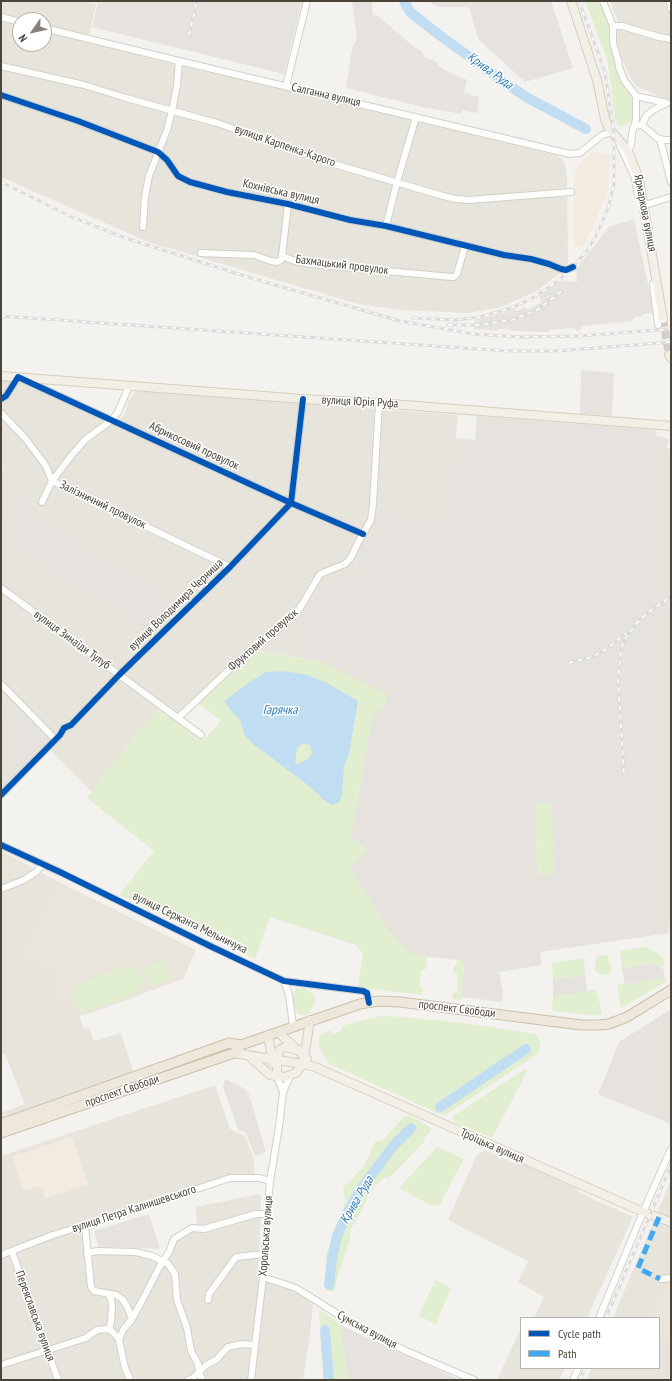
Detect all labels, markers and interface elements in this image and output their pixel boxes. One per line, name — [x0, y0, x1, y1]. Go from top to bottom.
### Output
north arrow — [12, 12, 52, 52]
text: N — [15, 32, 30, 45]
water label: Крива Руда — [464, 49, 516, 93]
street label: Салганна вулиця — [290, 80, 362, 110]
street label: вулиця Карпенка-Карого — [233, 122, 337, 170]
street label: Ярмаркова вулиця — [630, 173, 660, 253]
street label: Кохнівська вулиця — [241, 176, 321, 208]
street label: Бахмацький провулок — [295, 252, 389, 278]
street label: вулиця Юрія Руфа — [321, 393, 399, 411]
street label: Абрикосовий провулок — [147, 419, 241, 473]
street label: Залізничний провулок — [57, 478, 149, 532]
street label: вулиця Володимира Черниша — [126, 556, 226, 654]
street label: Фруктовий провулок — [225, 606, 301, 674]
street label: вулиця Зинаїди Тулуб — [31, 607, 113, 673]
water label: Гарячка — [263, 702, 297, 718]
street label: вулиця Сержанта Мельничука — [130, 889, 250, 957]
street label: проспект Свободи — [418, 997, 496, 1021]
street label: проспект Свободи — [83, 1072, 161, 1110]
street label: Троїцька вулиця — [458, 1125, 526, 1167]
water label: Крива Руда — [337, 1174, 377, 1226]
street label: вулиця Петра Калнишевського — [70, 1182, 198, 1236]
street label: Хорольська вулиця — [256, 1195, 276, 1277]
street label: Переяславська вулиця — [12, 1269, 58, 1363]
street label: Сумська вулиця — [334, 1308, 400, 1352]
legend — [520, 1317, 660, 1369]
text: Cycle path — [558, 1326, 601, 1341]
text: Path — [558, 1346, 576, 1361]

